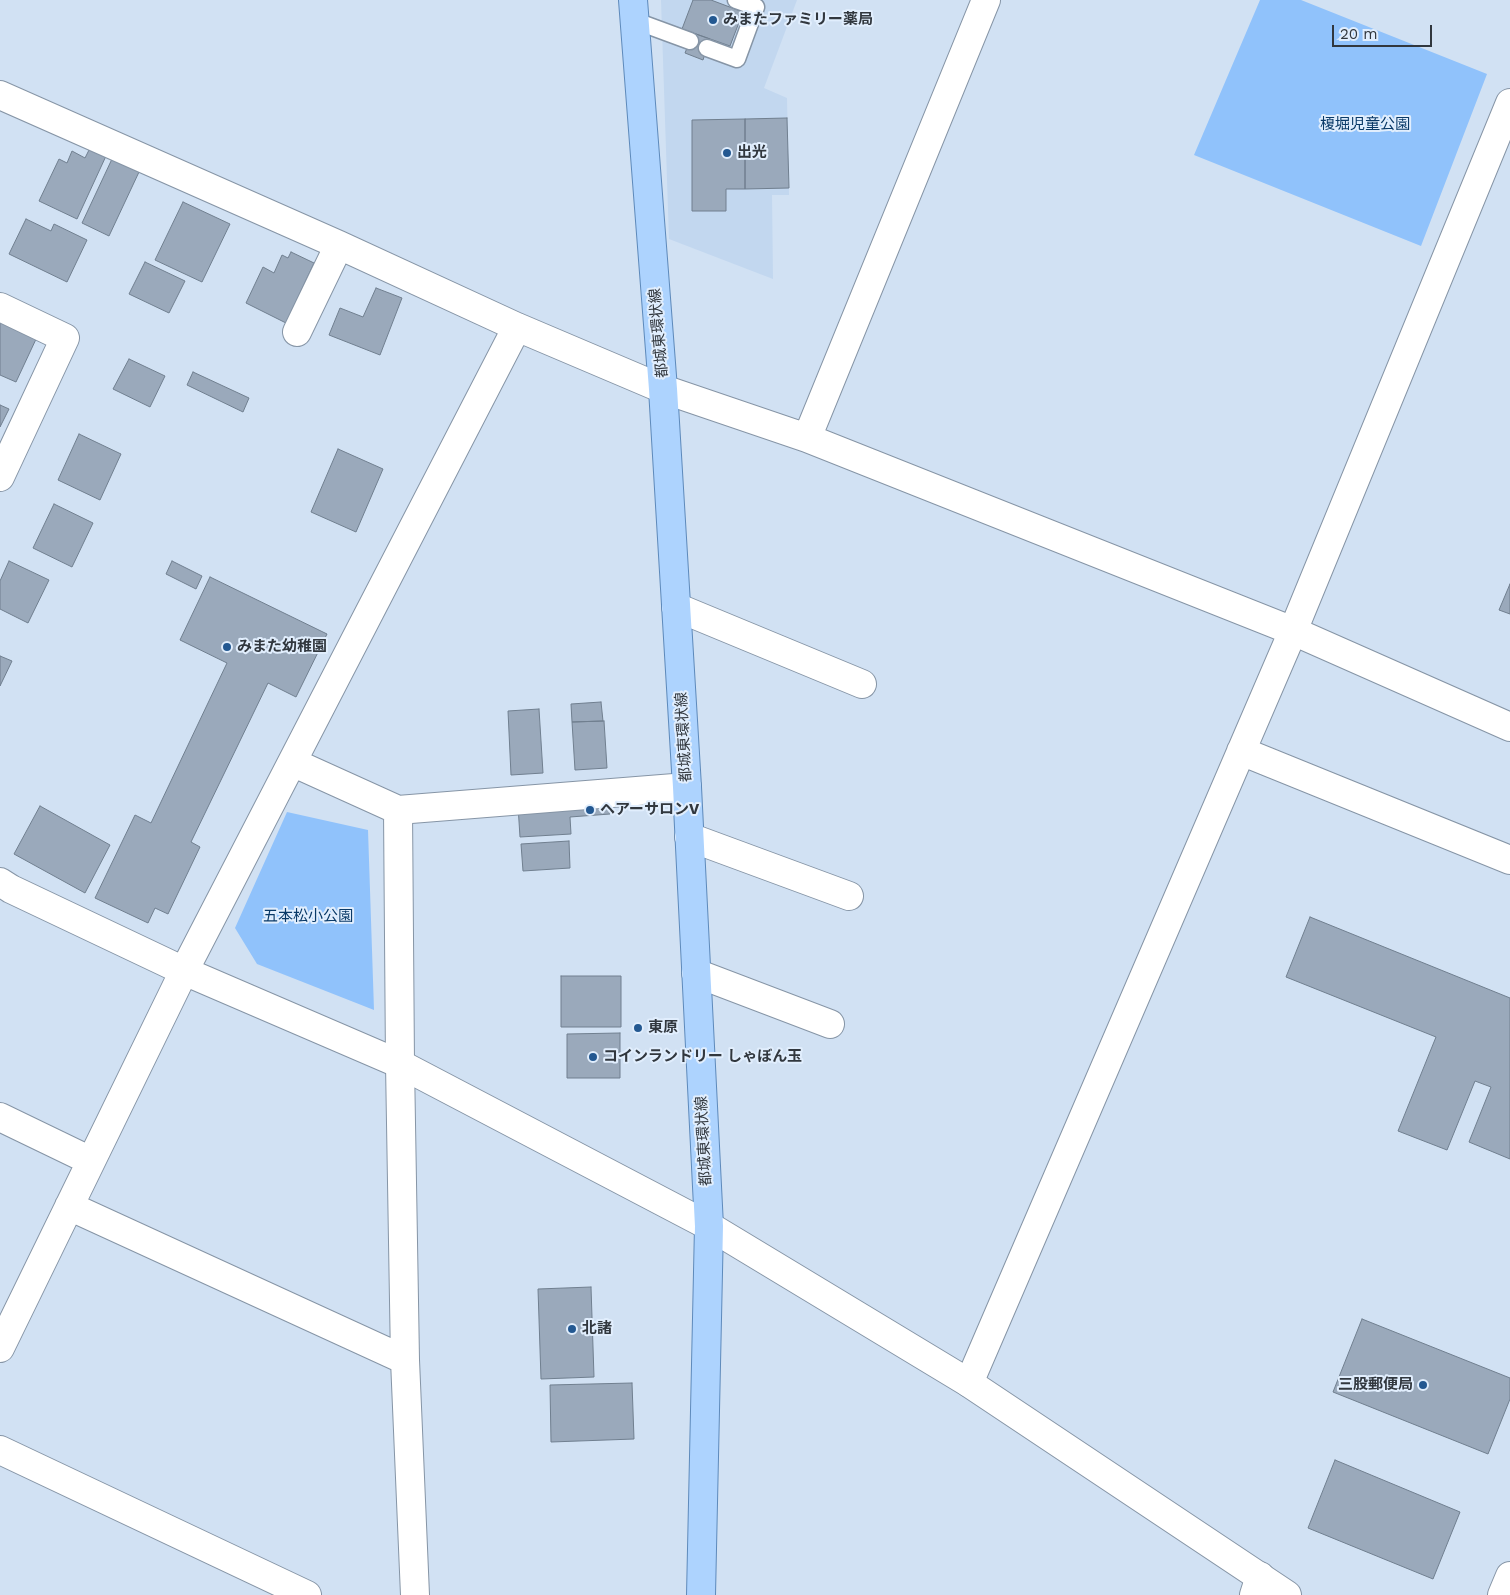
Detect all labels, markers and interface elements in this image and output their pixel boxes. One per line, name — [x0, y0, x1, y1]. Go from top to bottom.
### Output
place label: みまたファミリー薬局 — [723, 11, 873, 29]
marker: みまたファミリー薬局 — [707, 14, 719, 26]
scale bar — [1335, 15, 1435, 47]
text: 20 m — [1340, 25, 1378, 43]
park label: 榎堀児童公園 — [1320, 116, 1410, 134]
place label: 出光 — [737, 144, 767, 162]
marker: 出光 — [721, 147, 733, 159]
street label: 都城東環状線 — [646, 287, 672, 379]
place label: みまた幼稚園 — [237, 638, 327, 656]
marker: みまた幼稚園 — [221, 641, 233, 653]
street label: 都城東環状線 — [673, 692, 695, 782]
place label: ヘアーサロンV — [600, 801, 699, 819]
marker: ヘアーサロンV — [584, 804, 596, 816]
park label: 五本松小公園 — [263, 908, 353, 926]
place label: 東原 — [648, 1019, 678, 1037]
marker: 東原 — [632, 1022, 644, 1034]
place label: コインランドリー しゃぼん玉 — [603, 1048, 802, 1066]
marker: コインランドリー しゃぼん玉 — [587, 1051, 599, 1063]
street label: 都城東環状線 — [693, 1096, 715, 1186]
place label: 北諸 — [582, 1320, 612, 1338]
marker: 北諸 — [566, 1323, 578, 1335]
place label: 三股郵便局 — [1338, 1376, 1413, 1394]
marker: 三股郵便局 — [1417, 1379, 1429, 1391]

